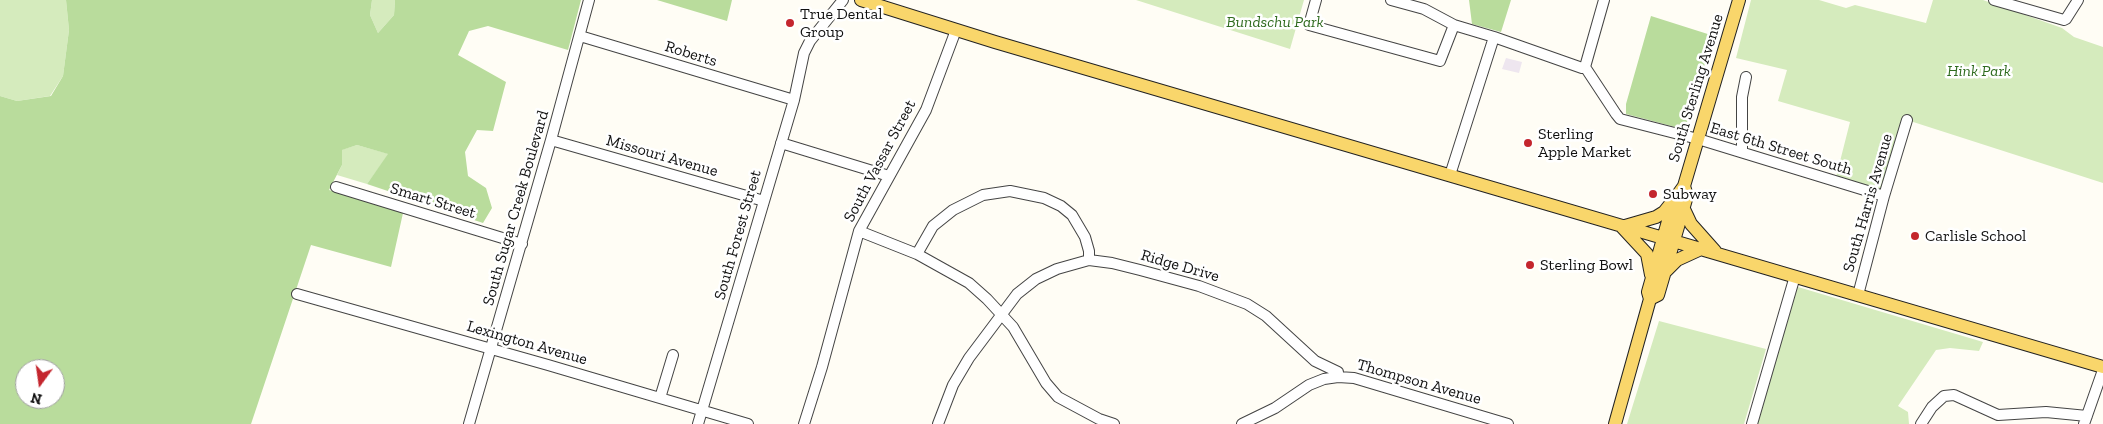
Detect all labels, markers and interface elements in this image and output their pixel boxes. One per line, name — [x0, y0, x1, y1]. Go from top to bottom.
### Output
place label: True Dental Group — [800, 4, 882, 42]
park label: Bundschu Park — [1226, 12, 1324, 32]
street label: South Sterling Avenue — [1664, 12, 1728, 164]
marker: True Dental Group — [784, 17, 796, 29]
street label: Roberts — [663, 37, 719, 71]
park label: Hink Park — [1947, 61, 2011, 81]
street label: South Vassar Street — [840, 97, 920, 225]
street label: South Sugar Creek Boulevard — [479, 108, 553, 308]
street label: East 6th Street South — [1708, 118, 1854, 180]
place label: Sterling Apple Market — [1538, 124, 1631, 162]
street label: Missouri Avenue — [604, 131, 720, 181]
street label: South Harris Avenue — [1839, 132, 1897, 274]
marker: Sterling Apple Market — [1522, 137, 1534, 149]
street label: South Forest Street — [710, 168, 766, 302]
street label: Smart Street — [388, 179, 478, 223]
place label: Subway — [1663, 184, 1717, 204]
marker: Subway — [1647, 188, 1659, 200]
place label: Carlisle School — [1925, 226, 2026, 246]
marker: Carlisle School — [1909, 230, 1921, 242]
street label: Ridge Drive — [1139, 246, 1221, 286]
place label: Sterling Bowl — [1540, 255, 1633, 275]
marker: Sterling Bowl — [1524, 259, 1536, 271]
street label: Lexington Avenue — [465, 317, 589, 369]
street label: Thompson Avenue — [1355, 355, 1483, 409]
north arrow — [15, 359, 65, 409]
text: N — [29, 389, 44, 408]

